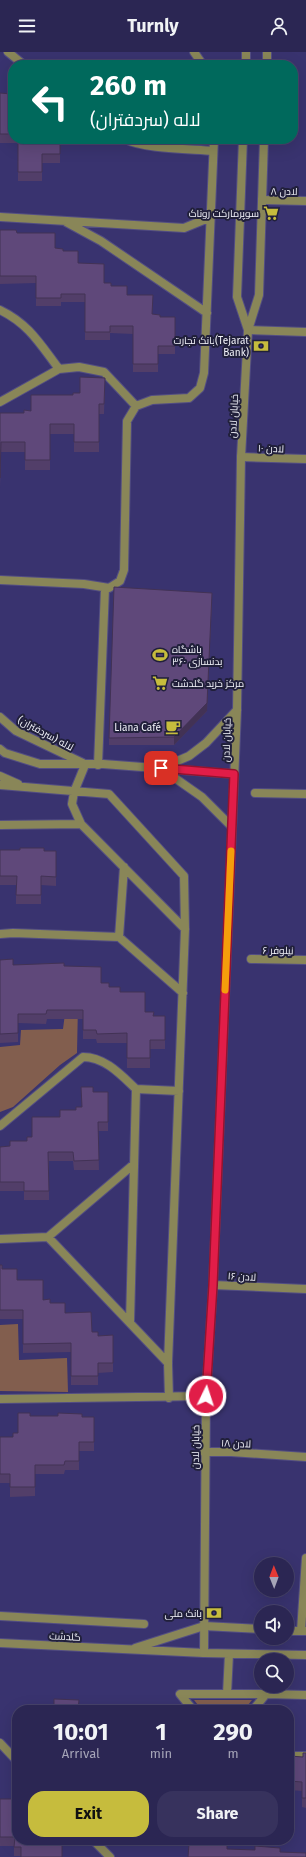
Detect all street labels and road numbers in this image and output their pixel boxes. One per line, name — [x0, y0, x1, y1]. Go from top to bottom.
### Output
street label: ۸ لادن — [270, 186, 297, 198]
street label: خیابان لادن — [227, 394, 241, 438]
street label: ۱۰ لادن — [258, 443, 284, 455]
street label: لاله (سردفتران) — [16, 713, 76, 754]
street label: خیابان لادن — [220, 718, 234, 762]
street label: ۶ نیلوفر — [262, 945, 294, 957]
street label: ۱۶ لادن — [227, 1270, 256, 1284]
street label: خیابان لادن — [190, 1425, 202, 1469]
street label: ۱۸ لادن — [221, 1437, 251, 1451]
street label: گلدشت — [49, 1630, 81, 1644]

